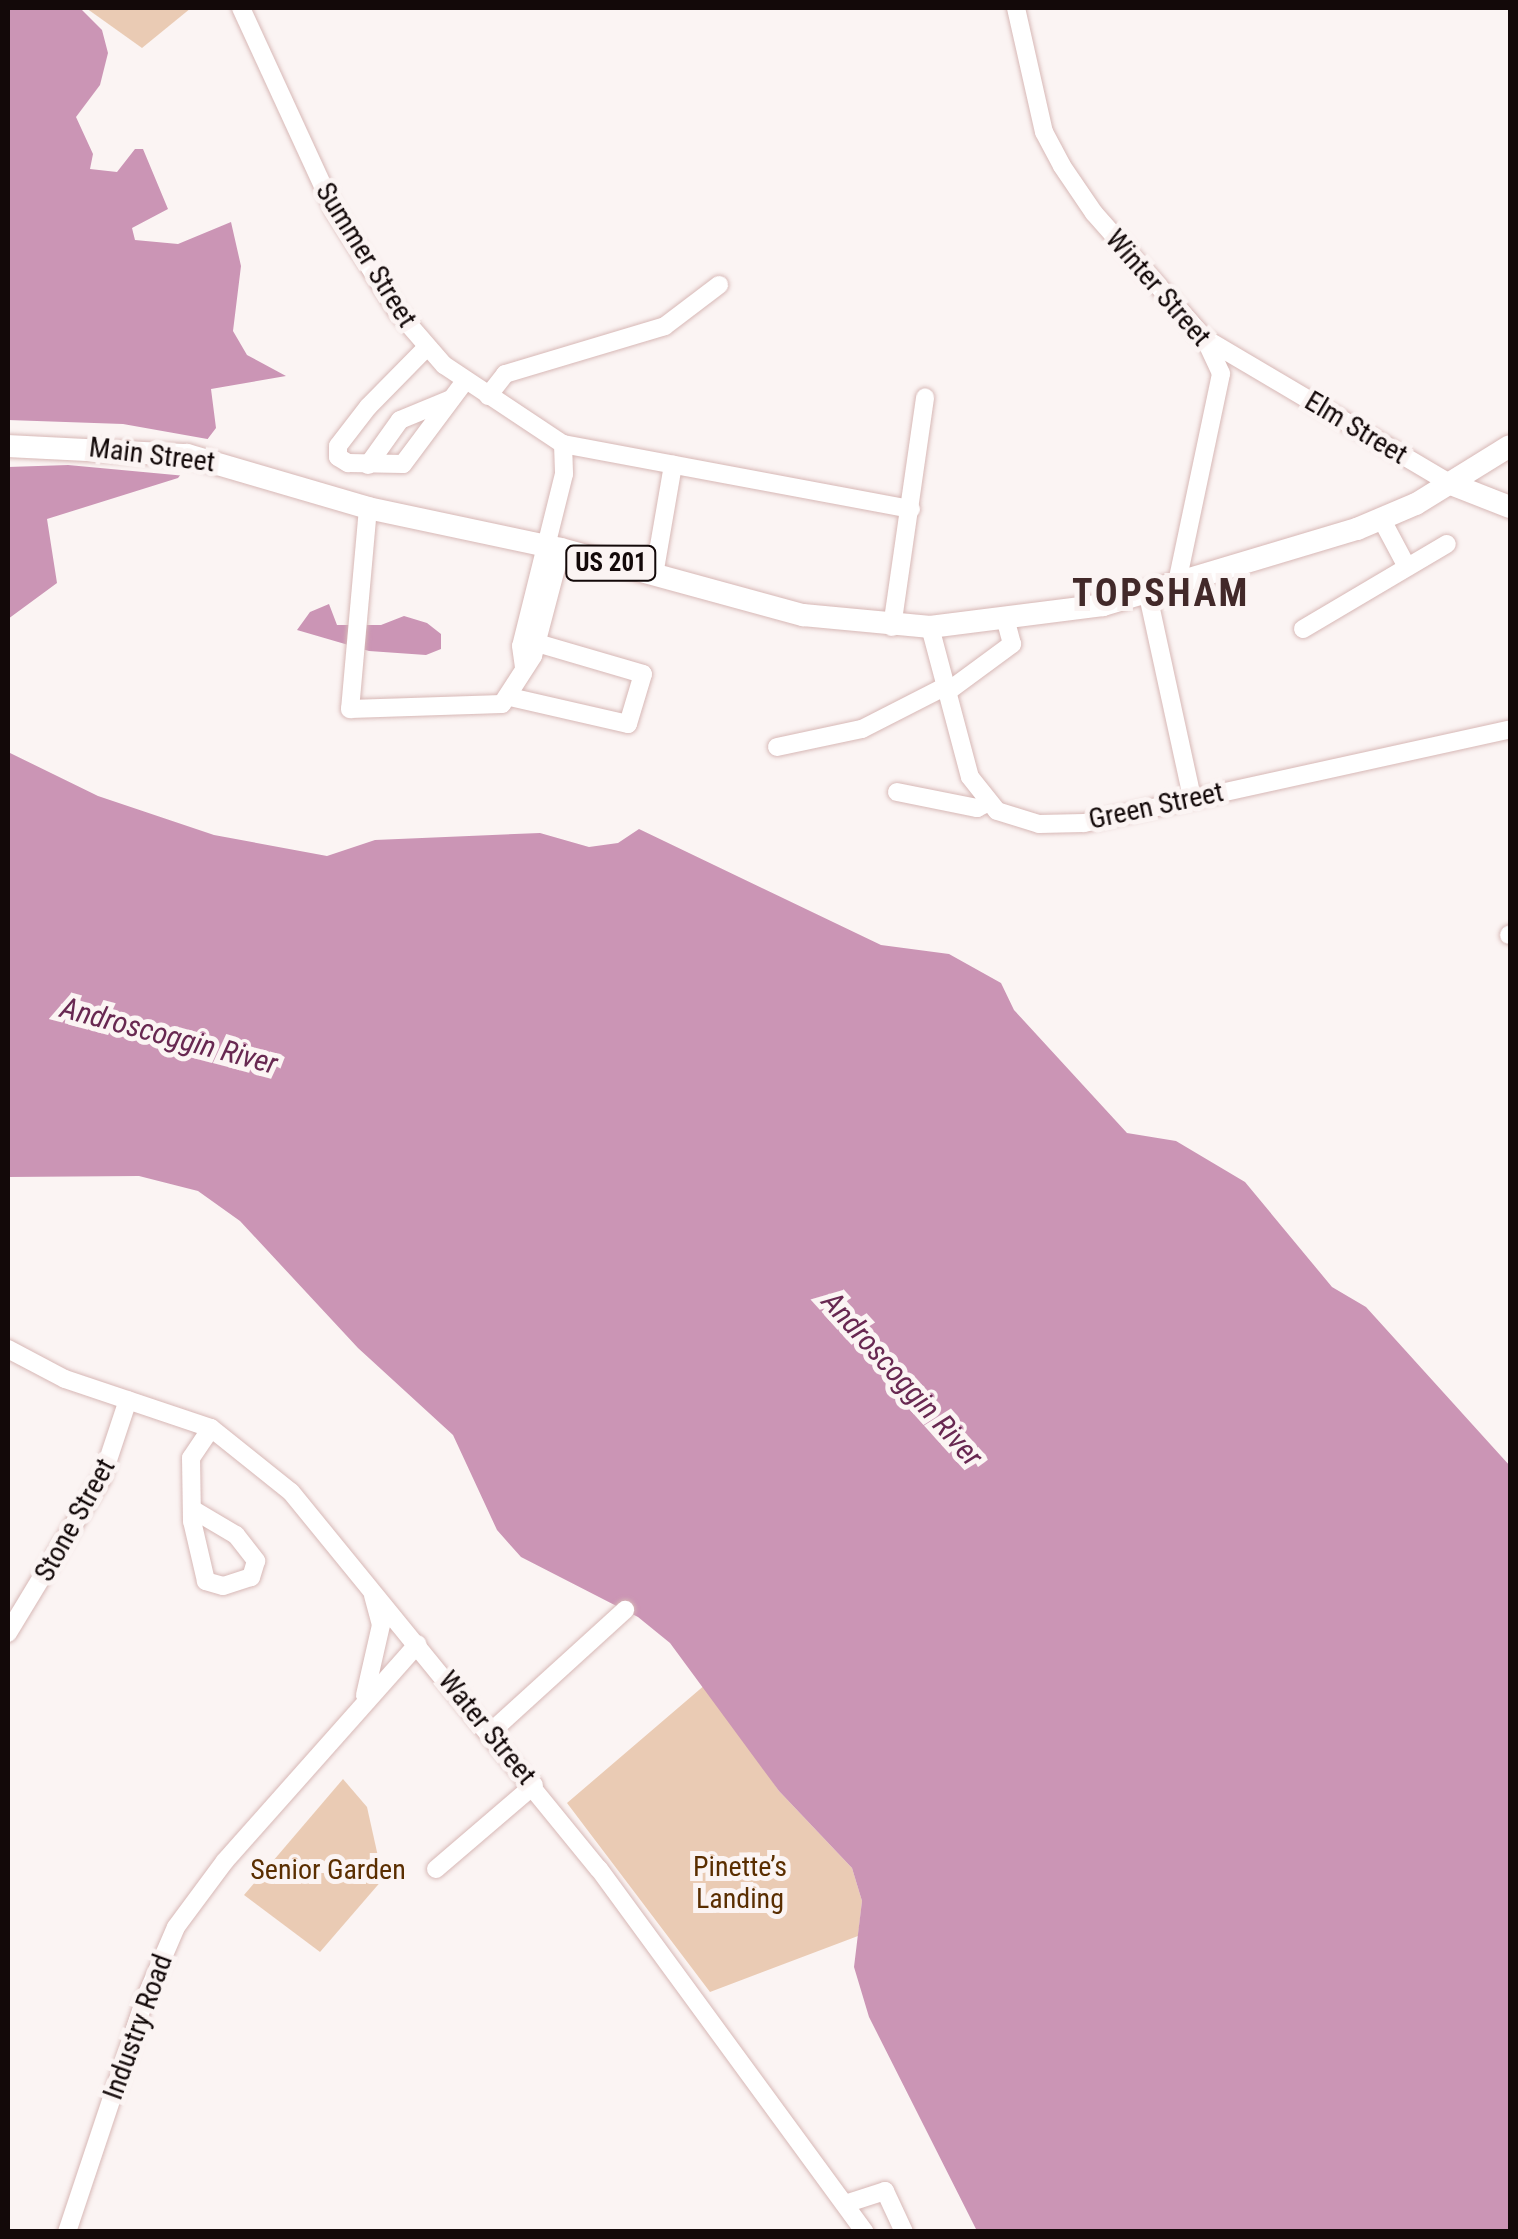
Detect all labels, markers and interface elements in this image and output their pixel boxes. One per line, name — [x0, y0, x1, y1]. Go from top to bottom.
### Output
street label: Summer Street — [308, 177, 424, 333]
street label: Winter Street — [1098, 223, 1218, 353]
street label: Elm Street — [1299, 384, 1413, 472]
street label: Main Street — [87, 431, 217, 479]
road number: US 201 — [564, 543, 658, 583]
district label: TOPSHAM — [1072, 571, 1250, 617]
street label: Green Street — [1086, 775, 1226, 837]
water label: Androscoggin River — [57, 990, 281, 1082]
water label: Androscoggin River — [814, 1284, 990, 1474]
street label: Stone Street — [28, 1453, 122, 1587]
street label: Water Street — [431, 1664, 543, 1792]
park label: Pinette’s Landing — [693, 1850, 787, 1916]
park label: Senior Garden — [250, 1853, 406, 1887]
street label: Industry Road — [96, 1950, 180, 2104]

